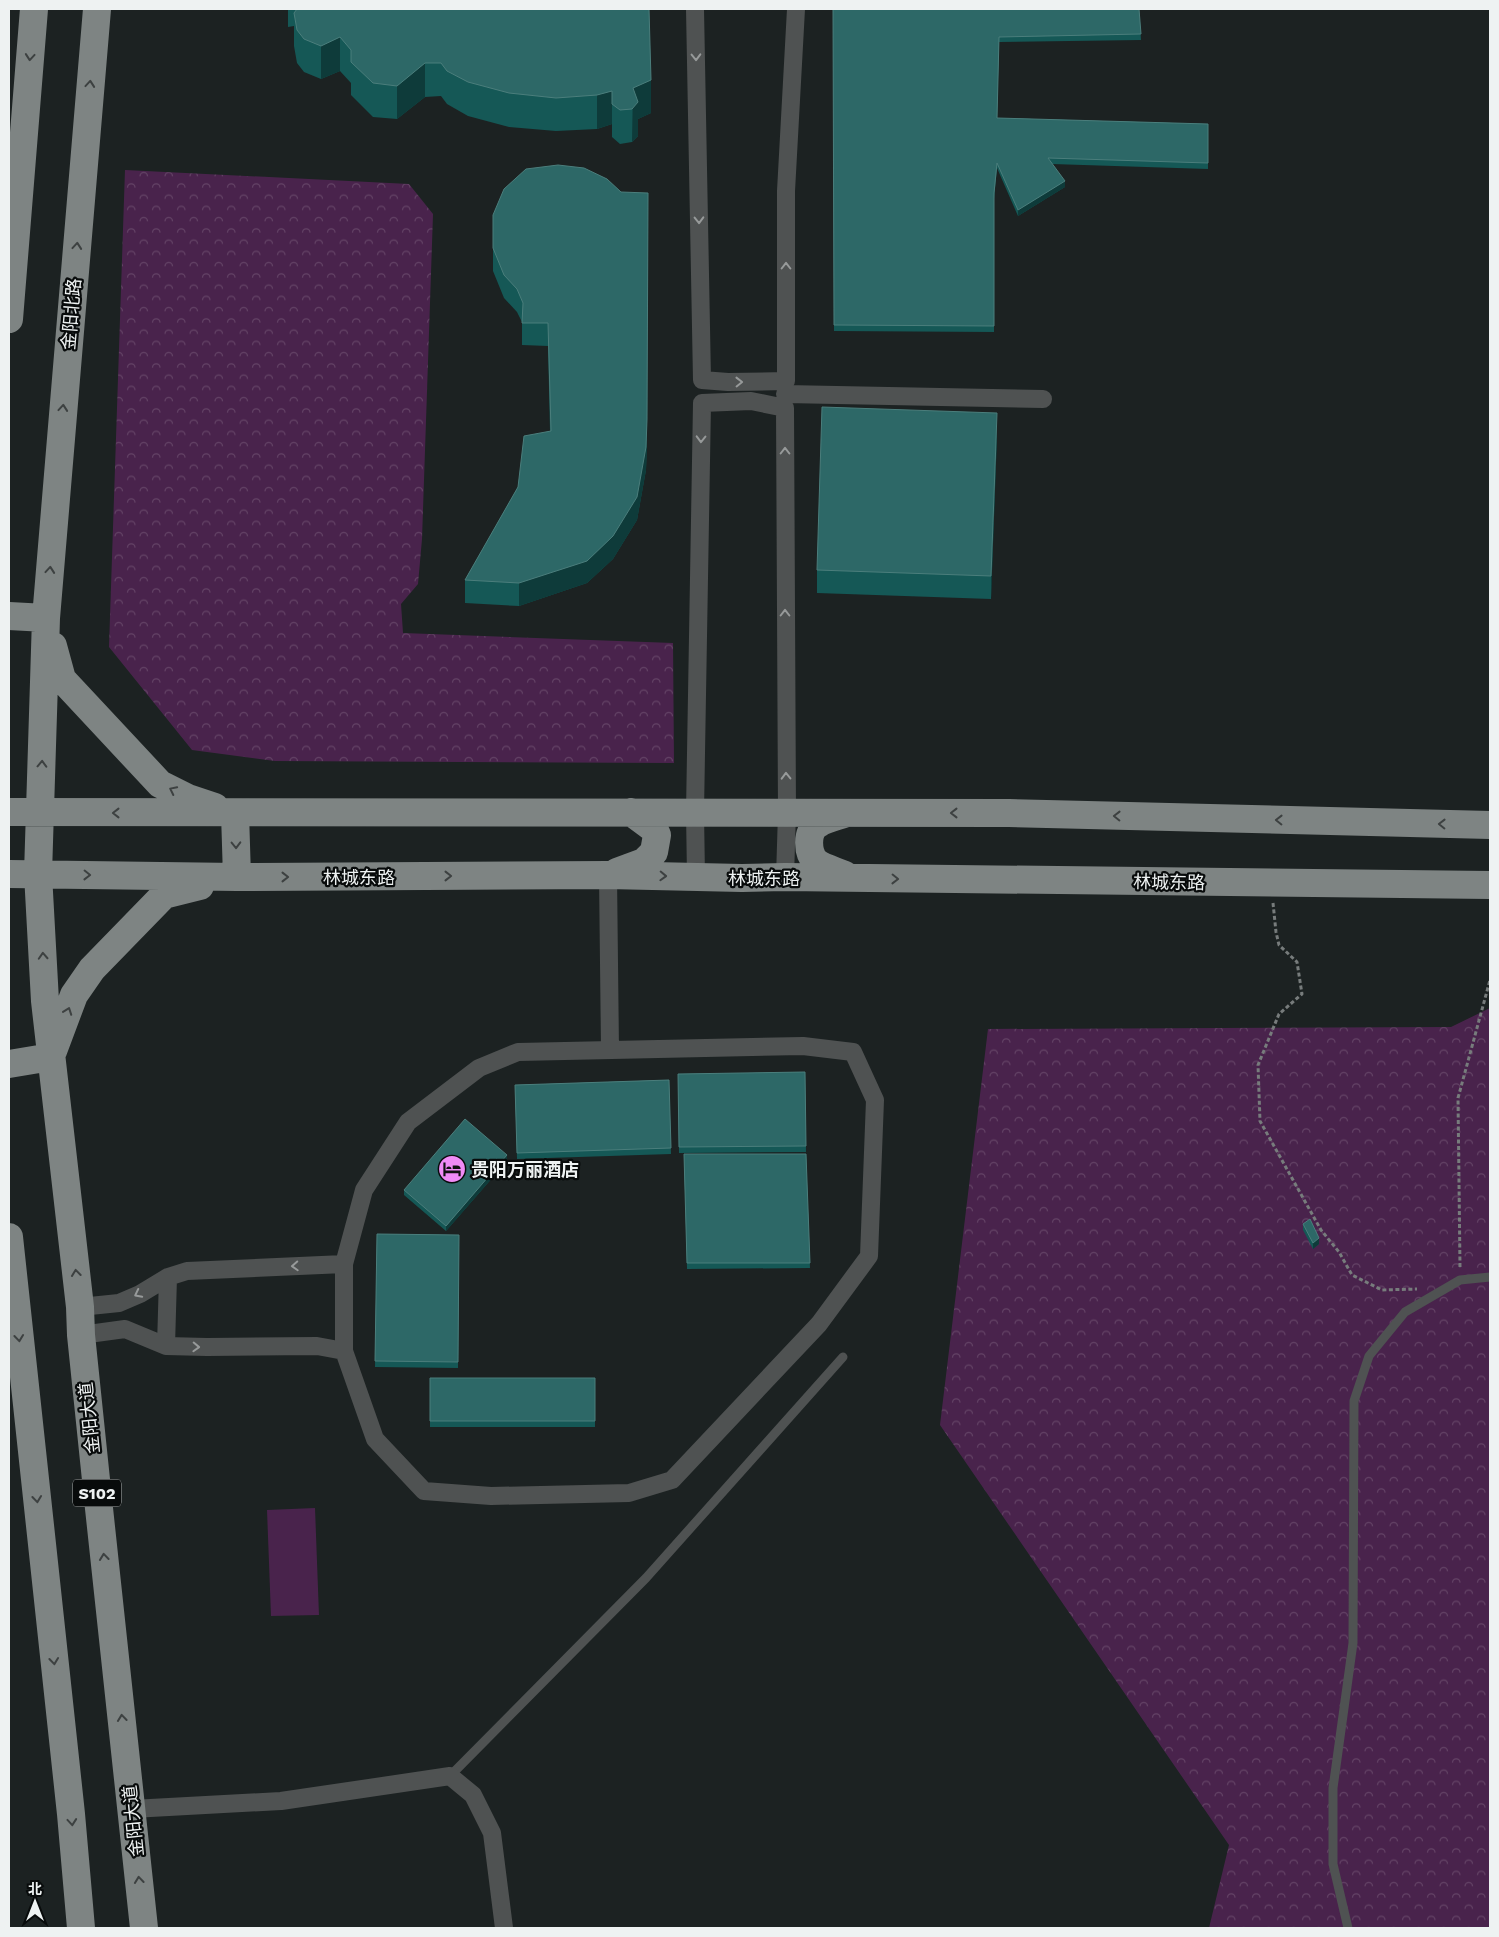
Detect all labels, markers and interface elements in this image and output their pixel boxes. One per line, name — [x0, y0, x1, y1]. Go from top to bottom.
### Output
one-way arrow — [25, 54, 36, 62]
one-way arrow — [690, 54, 701, 62]
one-way arrow — [85, 80, 96, 88]
one-way arrow — [693, 216, 704, 224]
one-way arrow — [71, 242, 82, 250]
one-way arrow — [781, 262, 791, 270]
street label: 金阳北路 — [57, 277, 85, 351]
one-way arrow — [736, 377, 743, 387]
one-way arrow — [57, 404, 68, 412]
one-way arrow — [696, 436, 707, 444]
one-way arrow — [780, 447, 790, 454]
one-way arrow — [44, 566, 55, 574]
one-way arrow — [780, 609, 791, 617]
one-way arrow — [37, 760, 48, 768]
one-way arrow — [781, 772, 791, 780]
one-way arrow — [169, 786, 178, 797]
one-way arrow — [112, 808, 120, 818]
one-way arrow — [950, 808, 958, 818]
one-way arrow — [1112, 811, 1120, 821]
one-way arrow — [1275, 815, 1282, 825]
one-way arrow — [1437, 819, 1445, 829]
one-way arrow — [231, 842, 241, 849]
street label: 林城东路 — [323, 867, 395, 888]
street label: 林城东路 — [728, 868, 800, 889]
one-way arrow — [84, 870, 91, 880]
one-way arrow — [444, 871, 452, 881]
one-way arrow — [659, 871, 667, 882]
street label: 林城东路 — [1133, 871, 1205, 893]
one-way arrow — [282, 872, 290, 882]
one-way arrow — [892, 874, 900, 884]
one-way arrow — [37, 952, 48, 960]
one-way arrow — [62, 1007, 72, 1016]
hotel icon: 贵阳万丽酒店 — [437, 1154, 467, 1184]
place label: 贵阳万丽酒店 — [471, 1159, 579, 1180]
one-way arrow — [291, 1261, 299, 1272]
one-way arrow — [71, 1269, 82, 1277]
one-way arrow — [134, 1288, 143, 1298]
one-way arrow — [13, 1334, 24, 1342]
one-way arrow — [192, 1341, 200, 1352]
street label: 金阳大道 — [75, 1381, 103, 1455]
road number: S102 — [73, 1480, 121, 1506]
one-way arrow — [31, 1496, 42, 1504]
one-way arrow — [99, 1552, 110, 1560]
one-way arrow — [48, 1657, 59, 1665]
one-way arrow — [117, 1714, 128, 1722]
street label: 金阳大道 — [119, 1784, 147, 1858]
one-way arrow — [66, 1819, 77, 1827]
one-way arrow — [134, 1875, 145, 1883]
north arrow — [10, 1877, 60, 1927]
text: 北 — [28, 1881, 42, 1897]

